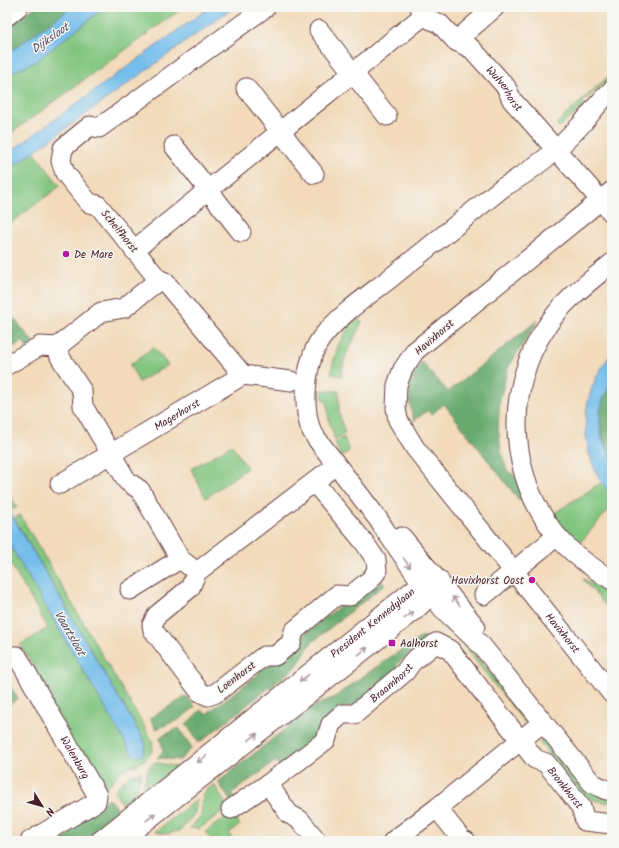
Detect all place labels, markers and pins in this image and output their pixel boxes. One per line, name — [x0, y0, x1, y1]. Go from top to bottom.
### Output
place label: De Mare — [74, 246, 113, 264]
marker: De Mare — [61, 249, 71, 259]
place label: Havixhorst Oost — [451, 572, 525, 590]
marker: Havixhorst Oost — [527, 575, 537, 585]
place label: Aalhorst — [400, 635, 439, 653]
marker: Aalhorst — [387, 638, 397, 648]

